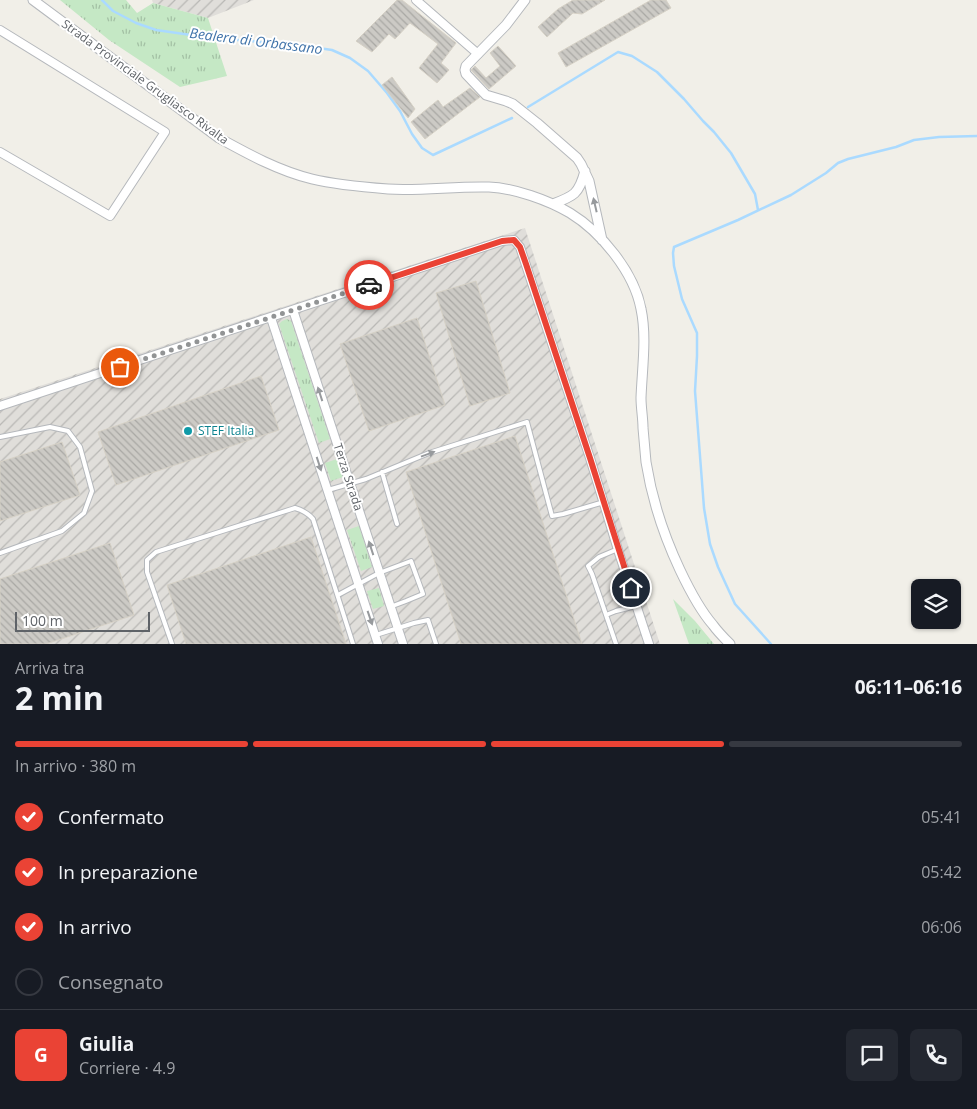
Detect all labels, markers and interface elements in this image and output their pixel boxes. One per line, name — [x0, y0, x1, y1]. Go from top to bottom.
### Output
street label: Strada Provinciale Grugliasco Rivalta — [58, 15, 232, 148]
water label: Bealera di Orbassano — [189, 23, 324, 58]
one-way arrow — [591, 198, 599, 213]
courier — [344, 260, 394, 310]
icon: car — [355, 271, 383, 299]
pin — [99, 346, 141, 388]
icon: bag — [106, 353, 134, 381]
one-way arrow — [316, 386, 324, 401]
place label: STEF Italia — [198, 422, 254, 439]
marker: STEF Italia — [182, 425, 194, 437]
street label: Terza Strada — [330, 441, 367, 513]
one-way arrow — [420, 450, 435, 457]
one-way arrow — [315, 457, 323, 472]
one-way arrow — [367, 540, 375, 555]
pin — [610, 567, 652, 609]
icon: home — [617, 574, 645, 602]
map controls — [911, 579, 961, 629]
button: layers — [911, 579, 961, 629]
scale bar — [15, 609, 150, 632]
text: 100 m — [22, 611, 63, 630]
one-way arrow — [367, 611, 374, 626]
text: Arriva tra — [15, 657, 84, 679]
text: 06:11–06:16 — [855, 674, 962, 700]
text: 2 min — [15, 676, 104, 719]
text: In arrivo · 380 m — [15, 755, 136, 777]
icon: check — [15, 803, 43, 831]
text: Confermato — [58, 804, 164, 830]
text: 05:41 — [921, 806, 962, 828]
icon: check — [15, 858, 43, 886]
text: In preparazione — [58, 859, 198, 885]
text: 05:42 — [921, 861, 962, 883]
icon: check — [15, 913, 43, 941]
text: In arrivo — [58, 914, 132, 940]
text: 06:06 — [921, 916, 962, 938]
text: Consegnato — [58, 969, 164, 995]
button: chat — [846, 1029, 898, 1081]
button: phone — [910, 1029, 962, 1081]
text: Giulia — [79, 1031, 134, 1057]
text: G — [34, 1042, 48, 1068]
text: Corriere · 4.9 — [79, 1057, 175, 1079]

